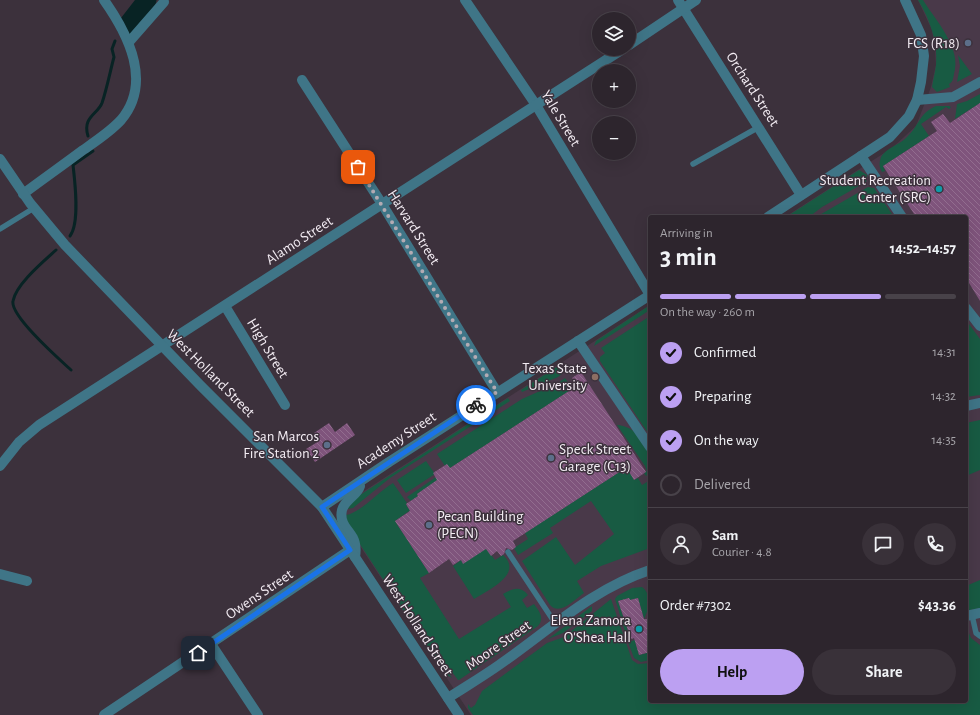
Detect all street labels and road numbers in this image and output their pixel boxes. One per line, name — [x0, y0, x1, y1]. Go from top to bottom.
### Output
street label: Orchard Street — [723, 49, 782, 129]
street label: Yale Street — [538, 88, 583, 149]
street label: Harvard Street — [385, 187, 443, 267]
street label: Alamo Street — [263, 213, 336, 267]
street label: High Street — [244, 316, 291, 381]
street label: West Holland Street — [164, 327, 258, 420]
street label: Academy Street — [354, 409, 439, 472]
street label: Owens Street — [223, 566, 296, 622]
street label: West Holland Street — [379, 572, 456, 679]
street label: Moore Street — [463, 617, 534, 673]

